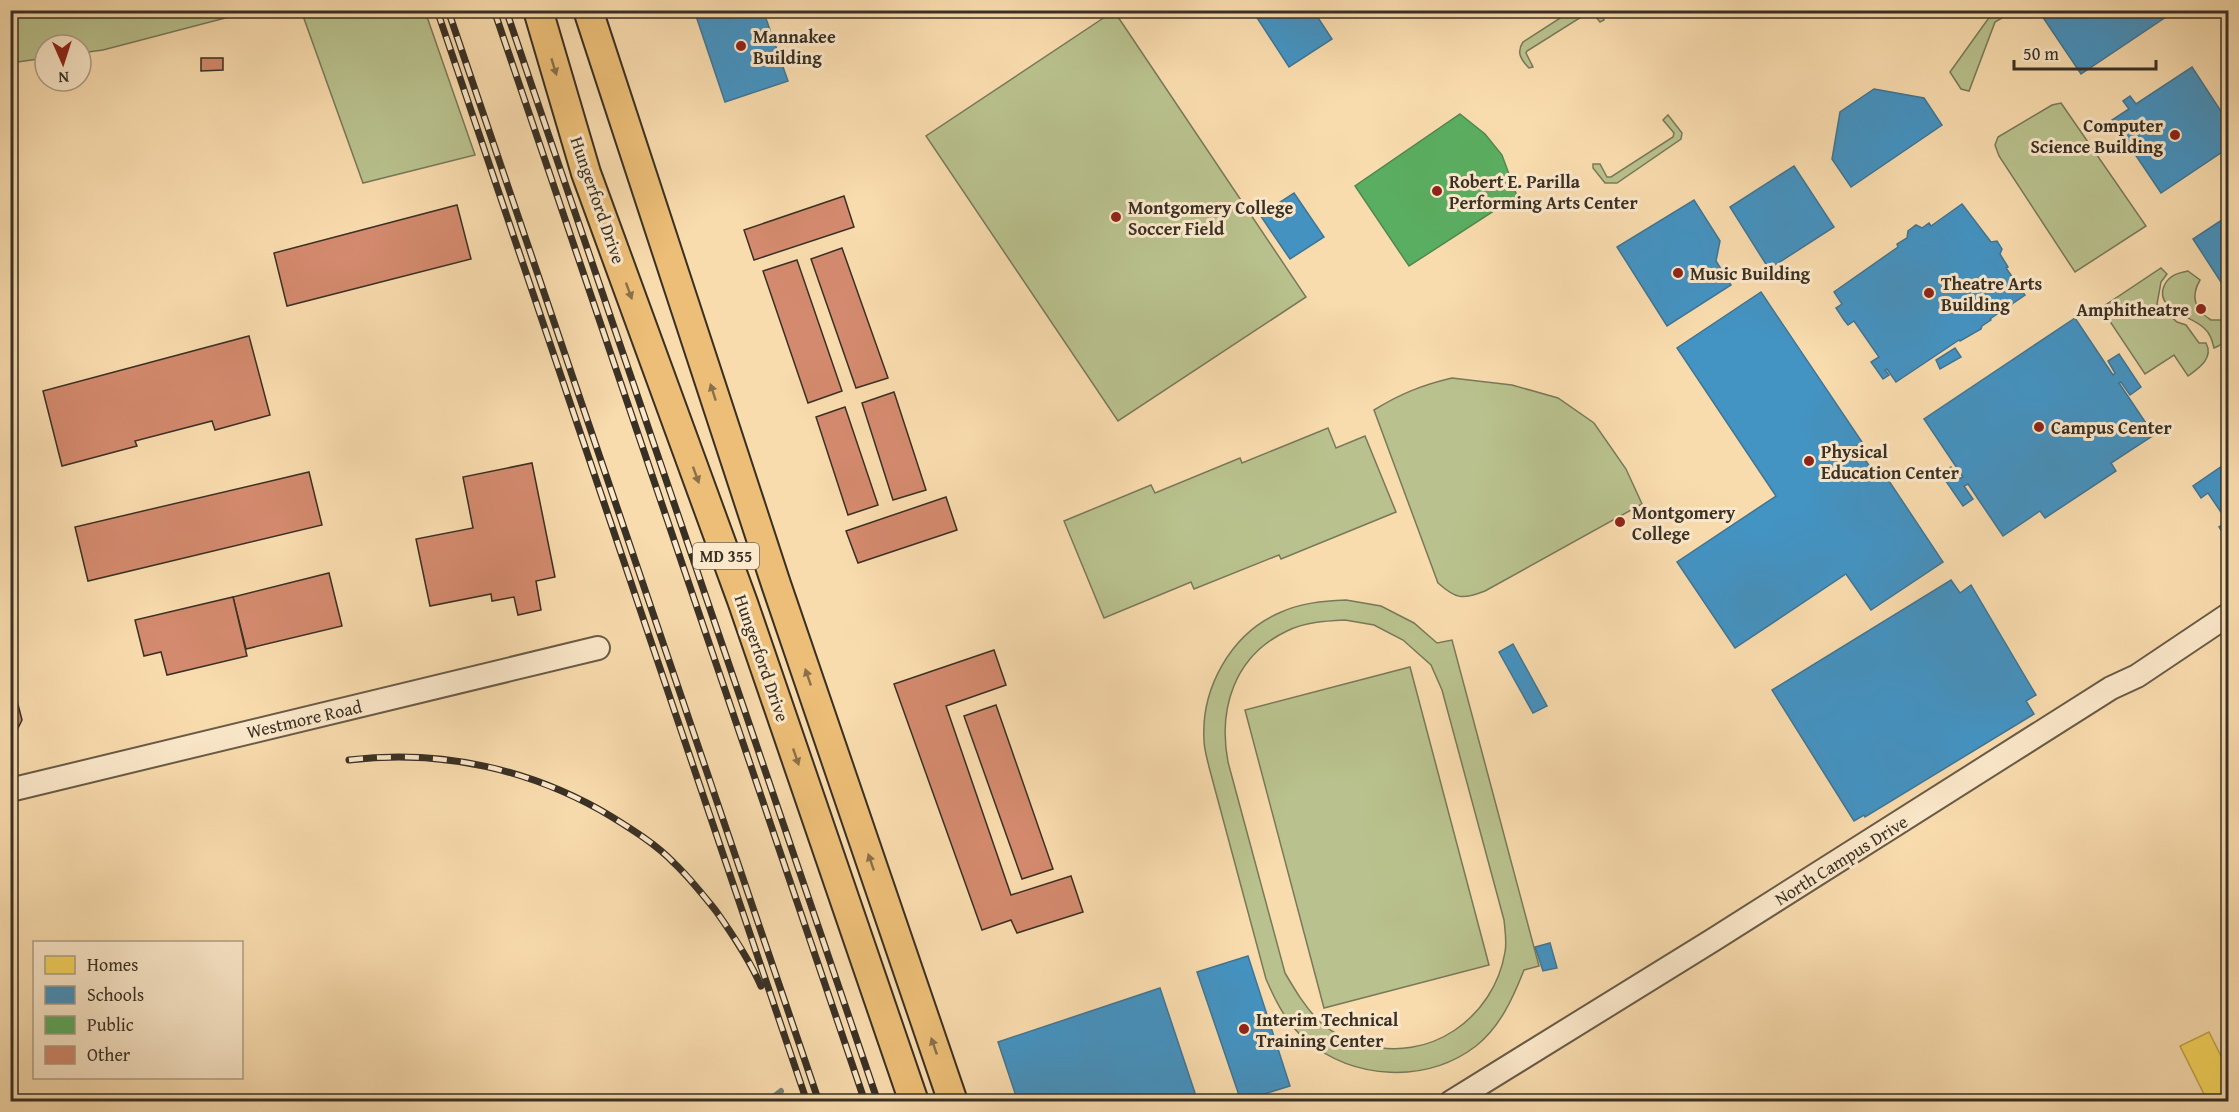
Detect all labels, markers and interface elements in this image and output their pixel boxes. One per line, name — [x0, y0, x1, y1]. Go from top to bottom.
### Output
place label: Mannakee Building — [753, 23, 836, 71]
north arrow — [33, 33, 93, 93]
scale bar — [2014, 33, 2156, 71]
marker: Mannakee Building — [734, 39, 748, 53]
text: 50 m — [2023, 40, 2059, 67]
one-way arrow — [550, 58, 559, 76]
text: N — [58, 66, 70, 90]
place label: Computer Science Building — [2030, 112, 2164, 160]
marker: Computer Science Building — [2168, 128, 2182, 142]
street label: Hungerford Drive — [564, 133, 632, 267]
place label: Robert E. Parilla Performing Arts Center — [1449, 168, 1638, 216]
marker: Robert E. Parilla Performing Arts Center — [1430, 184, 1444, 198]
place label: Montgomery College Soccer Field — [1128, 194, 1294, 242]
marker: Montgomery College Soccer Field — [1109, 210, 1123, 224]
place label: Music Building — [1690, 260, 1811, 287]
marker: Music Building — [1671, 266, 1685, 280]
place label: Theatre Arts Building — [1941, 270, 2043, 318]
one-way arrow — [625, 282, 635, 300]
marker: Theatre Arts Building — [1922, 286, 1936, 300]
place label: Amphitheatre — [2076, 296, 2189, 323]
marker: Amphitheatre — [2194, 302, 2208, 316]
one-way arrow — [708, 383, 718, 401]
place label: Campus Center — [2051, 414, 2172, 441]
marker: Campus Center — [2032, 420, 2046, 434]
place label: Physical Education Center — [1821, 438, 1960, 486]
marker: Physical Education Center — [1802, 454, 1816, 468]
one-way arrow — [691, 466, 701, 484]
place label: Montgomery College — [1632, 499, 1736, 547]
marker: Montgomery College — [1613, 515, 1627, 529]
road number: MD 355 — [693, 543, 759, 569]
street label: Hungerford Drive — [728, 591, 796, 725]
one-way arrow — [803, 668, 813, 686]
street label: Westmore Road — [244, 693, 365, 745]
one-way arrow — [792, 748, 801, 766]
street label: North Campus Drive — [1769, 808, 1913, 912]
one-way arrow — [866, 852, 875, 870]
legend — [33, 941, 243, 1079]
text: Homes — [87, 951, 138, 978]
text: Schools — [87, 981, 144, 1008]
place label: Interim Technical Training Center — [1256, 1006, 1399, 1054]
text: Public — [87, 1011, 134, 1038]
marker: Interim Technical Training Center — [1237, 1022, 1251, 1036]
one-way arrow — [928, 1037, 938, 1055]
text: Other — [87, 1041, 131, 1068]

